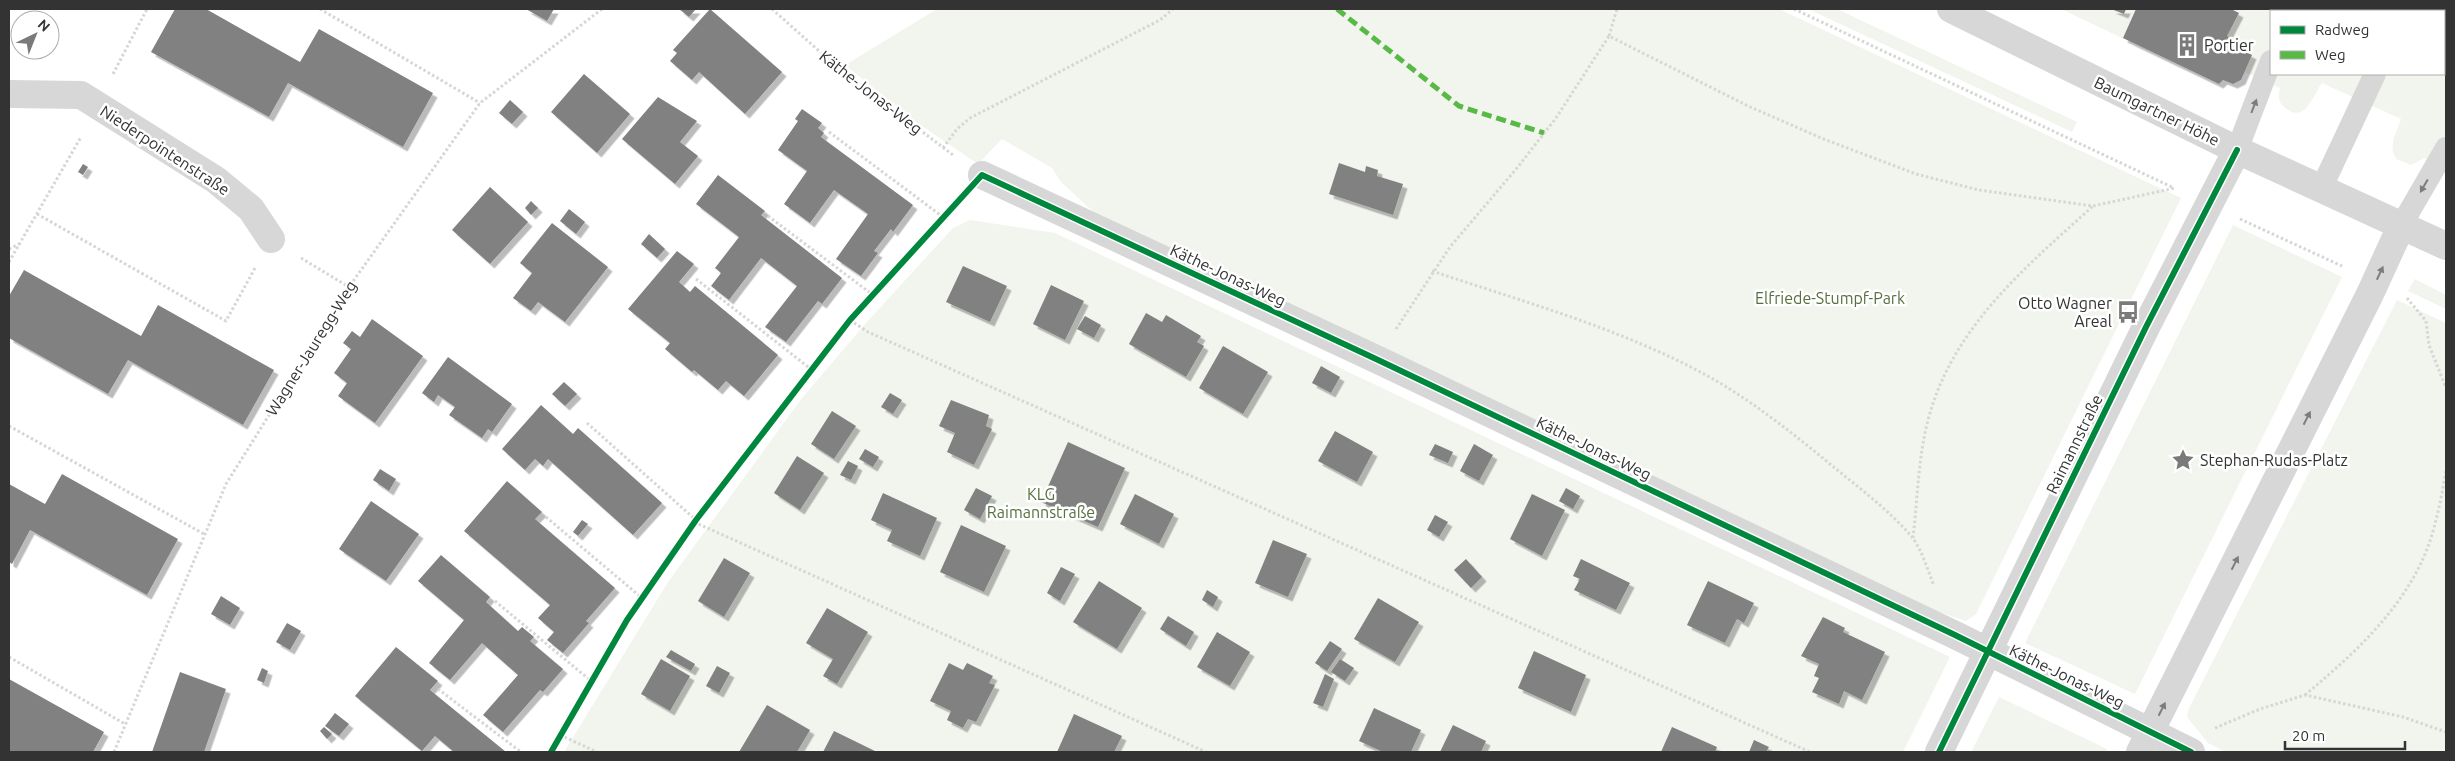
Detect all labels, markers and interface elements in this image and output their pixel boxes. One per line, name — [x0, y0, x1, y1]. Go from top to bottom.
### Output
north arrow — [10, 10, 60, 60]
legend — [2270, 10, 2445, 75]
text: N — [35, 16, 53, 35]
text: Radweg — [2315, 21, 2369, 38]
building icon: Portier — [2174, 32, 2200, 58]
place label: Portier — [2204, 36, 2254, 54]
street label: Käthe-Jonas-Weg — [816, 46, 926, 138]
text: Weg — [2315, 46, 2346, 63]
street label: Baumgartner Höhe — [2091, 73, 2223, 149]
one-way arrow — [2250, 98, 2258, 113]
street label: Niederpointenstraße — [97, 102, 233, 198]
one-way arrow — [2420, 180, 2429, 193]
street label: Käthe-Jonas-Weg — [1167, 240, 1289, 310]
one-way arrow — [2375, 265, 2384, 280]
street label: Wagner-Jauregg-Weg — [262, 277, 360, 419]
park label: Elfriede-Stumpf-Park — [1755, 289, 1905, 307]
place label: Otto Wagner Areal — [2018, 294, 2112, 330]
bus stop icon: Otto Wagner Areal — [2115, 299, 2141, 325]
street label: Raimannstraße — [2042, 391, 2106, 497]
one-way arrow — [2304, 411, 2312, 425]
street label: Käthe-Jonas-Weg — [1534, 412, 1654, 484]
place icon: Stephan-Rudas-Platz — [2170, 447, 2196, 473]
place label: Stephan-Rudas-Platz — [2200, 451, 2348, 469]
park label: KLG Raimannstraße — [987, 485, 1095, 521]
one-way arrow — [2231, 556, 2239, 571]
street label: Käthe-Jonas-Weg — [2007, 640, 2127, 712]
one-way arrow — [2158, 701, 2166, 716]
scale bar — [2285, 718, 2405, 750]
text: 20 m — [2292, 727, 2325, 744]

